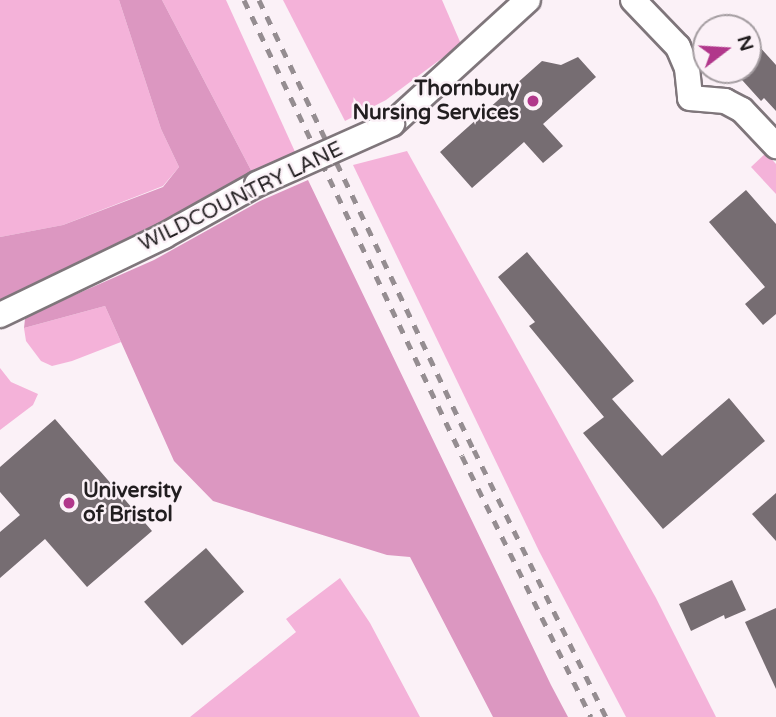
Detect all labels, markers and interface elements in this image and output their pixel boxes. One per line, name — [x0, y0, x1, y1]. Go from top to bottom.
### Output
north arrow — [692, 14, 762, 84]
text: N — [732, 33, 758, 54]
place label: Thornbury Nursing Services — [352, 76, 519, 126]
marker: Thornbury Nursing Services — [525, 93, 541, 109]
street label: WILDCOUNTRY LANE — [135, 137, 347, 257]
place label: University of Bristol — [83, 478, 182, 528]
marker: University of Bristol — [61, 495, 77, 511]

